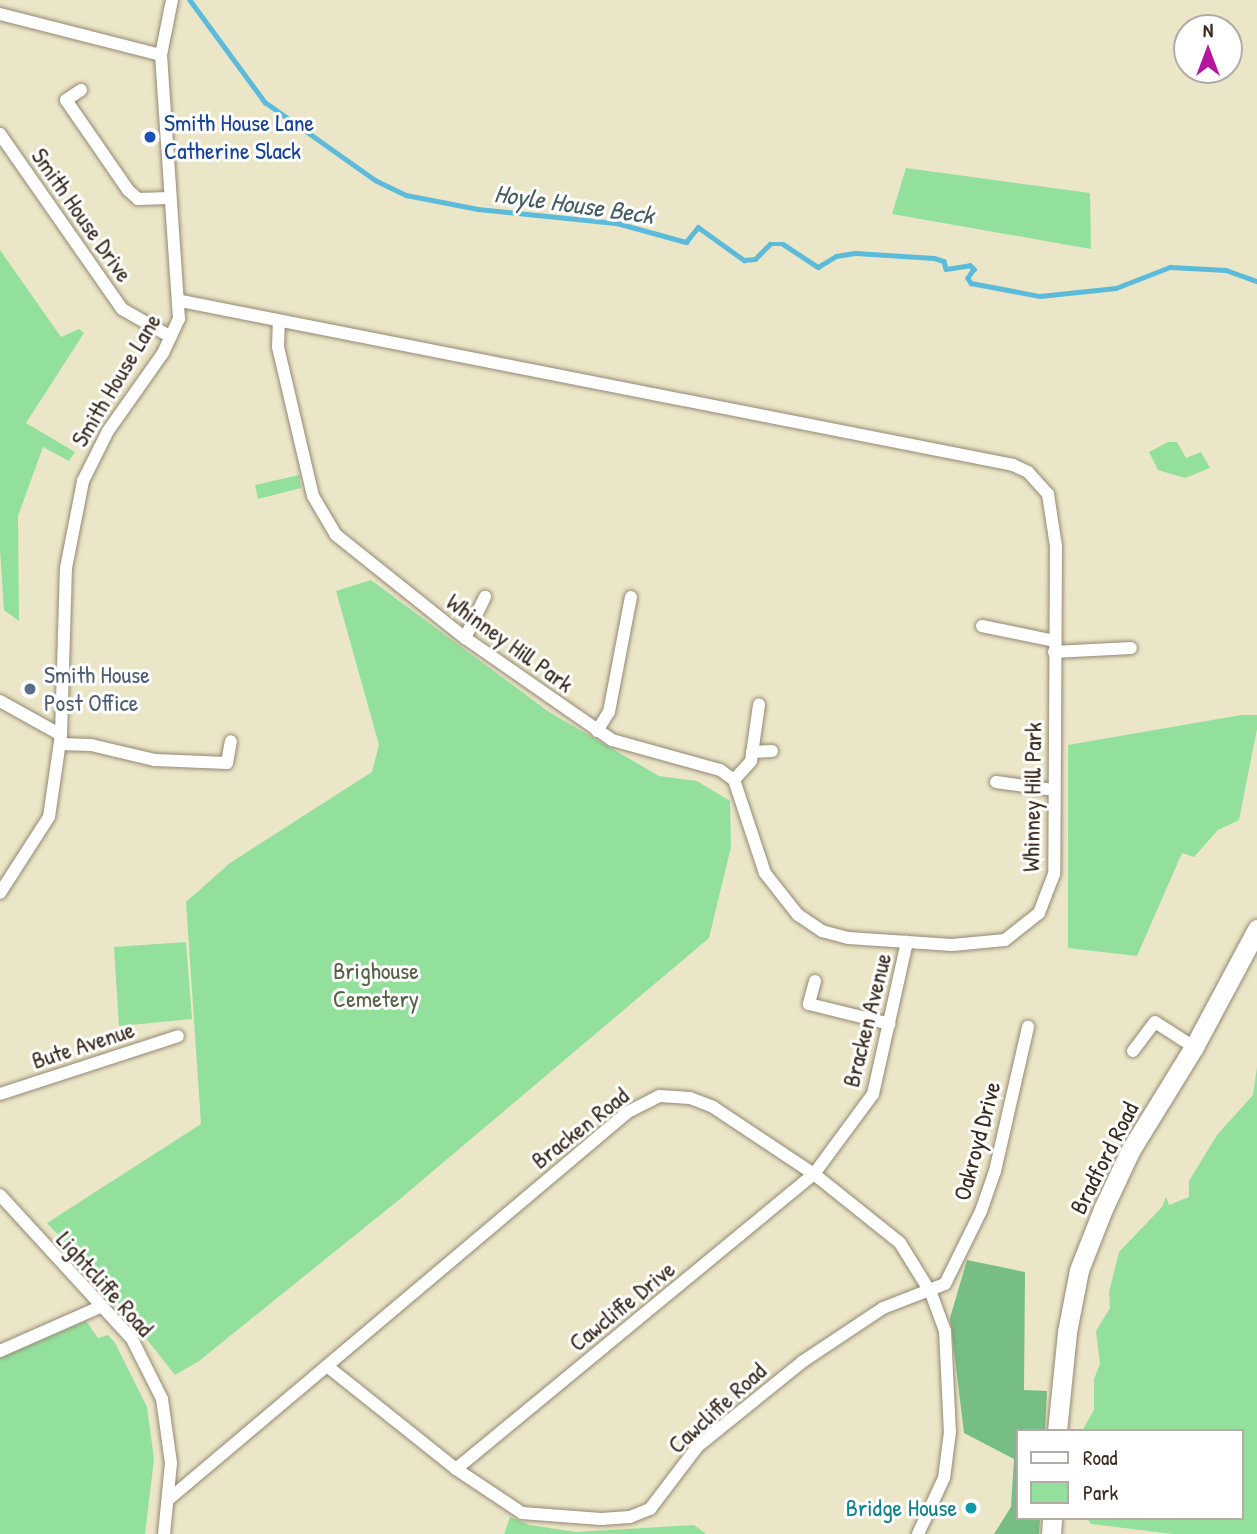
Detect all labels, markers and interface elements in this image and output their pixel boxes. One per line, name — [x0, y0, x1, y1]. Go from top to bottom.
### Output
north arrow — [1173, 14, 1243, 84]
text: N — [1203, 17, 1213, 43]
place label: Smith House Lane Catherine Slack — [164, 109, 314, 165]
marker: Smith House Lane Catherine Slack — [142, 129, 158, 145]
street label: Smith House Drive — [25, 143, 139, 287]
water label: Hoyle House Beck — [492, 177, 656, 231]
street label: Smith House Lane — [65, 308, 167, 452]
street label: Whinney Hill Park — [441, 587, 579, 699]
place label: Smith House Post Office — [44, 661, 150, 717]
marker: Smith House Post Office — [22, 681, 38, 697]
street label: Whinney Hill Park — [1016, 722, 1048, 872]
street label: Bracken Avenue — [836, 950, 898, 1090]
park label: Brighouse Cemetery — [333, 957, 419, 1013]
street label: Bute Avenue — [28, 1015, 138, 1075]
street label: Oakroyd Drive — [947, 1078, 1007, 1204]
street label: Bracken Road — [526, 1081, 634, 1175]
street label: Bradford Road — [1063, 1097, 1145, 1219]
street label: Lightcliffe Road — [50, 1226, 160, 1342]
street label: Cawcliffe Drive — [563, 1255, 681, 1357]
street label: Cawcliffe Road — [662, 1357, 772, 1459]
legend — [1016, 1429, 1243, 1520]
text: Road — [1083, 1443, 1117, 1472]
text: Park — [1083, 1478, 1118, 1507]
place label: Bridge House — [846, 1494, 957, 1522]
marker: Bridge House — [963, 1500, 979, 1516]

